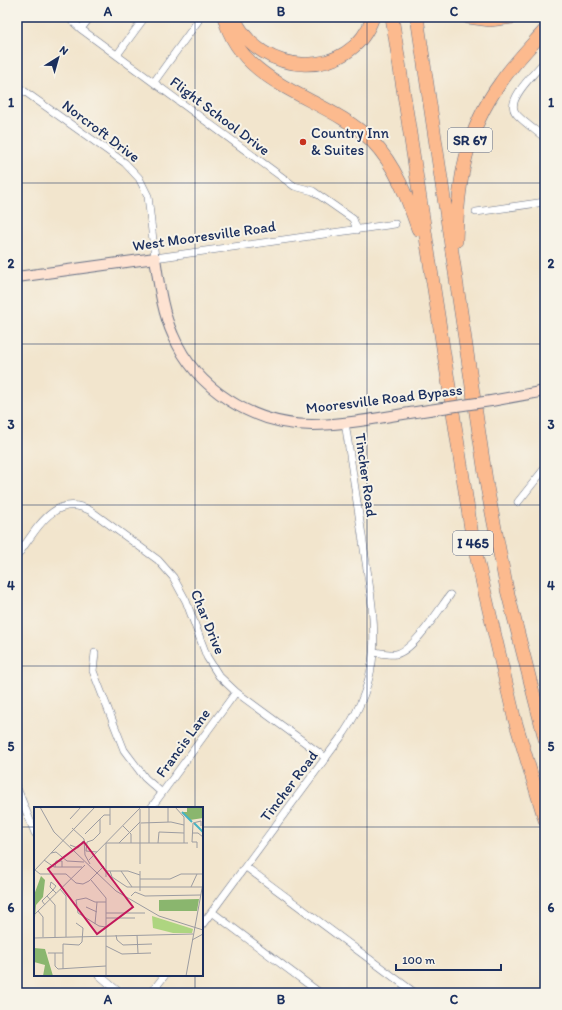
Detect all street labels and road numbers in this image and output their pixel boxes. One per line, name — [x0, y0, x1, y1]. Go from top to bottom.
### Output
street label: Flight School Drive — [167, 73, 273, 159]
street label: Norcroft Drive — [59, 96, 143, 166]
road number: SR 67 — [448, 128, 492, 152]
street label: West Mooresville Road — [131, 217, 277, 255]
street label: Mooresville Road Bypass — [305, 380, 464, 418]
street label: Tincher Road — [351, 432, 381, 518]
road number: I 465 — [453, 531, 493, 555]
street label: Char Drive — [187, 587, 229, 657]
street label: Francis Lane — [152, 705, 214, 781]
street label: Tincher Road — [256, 747, 322, 825]

